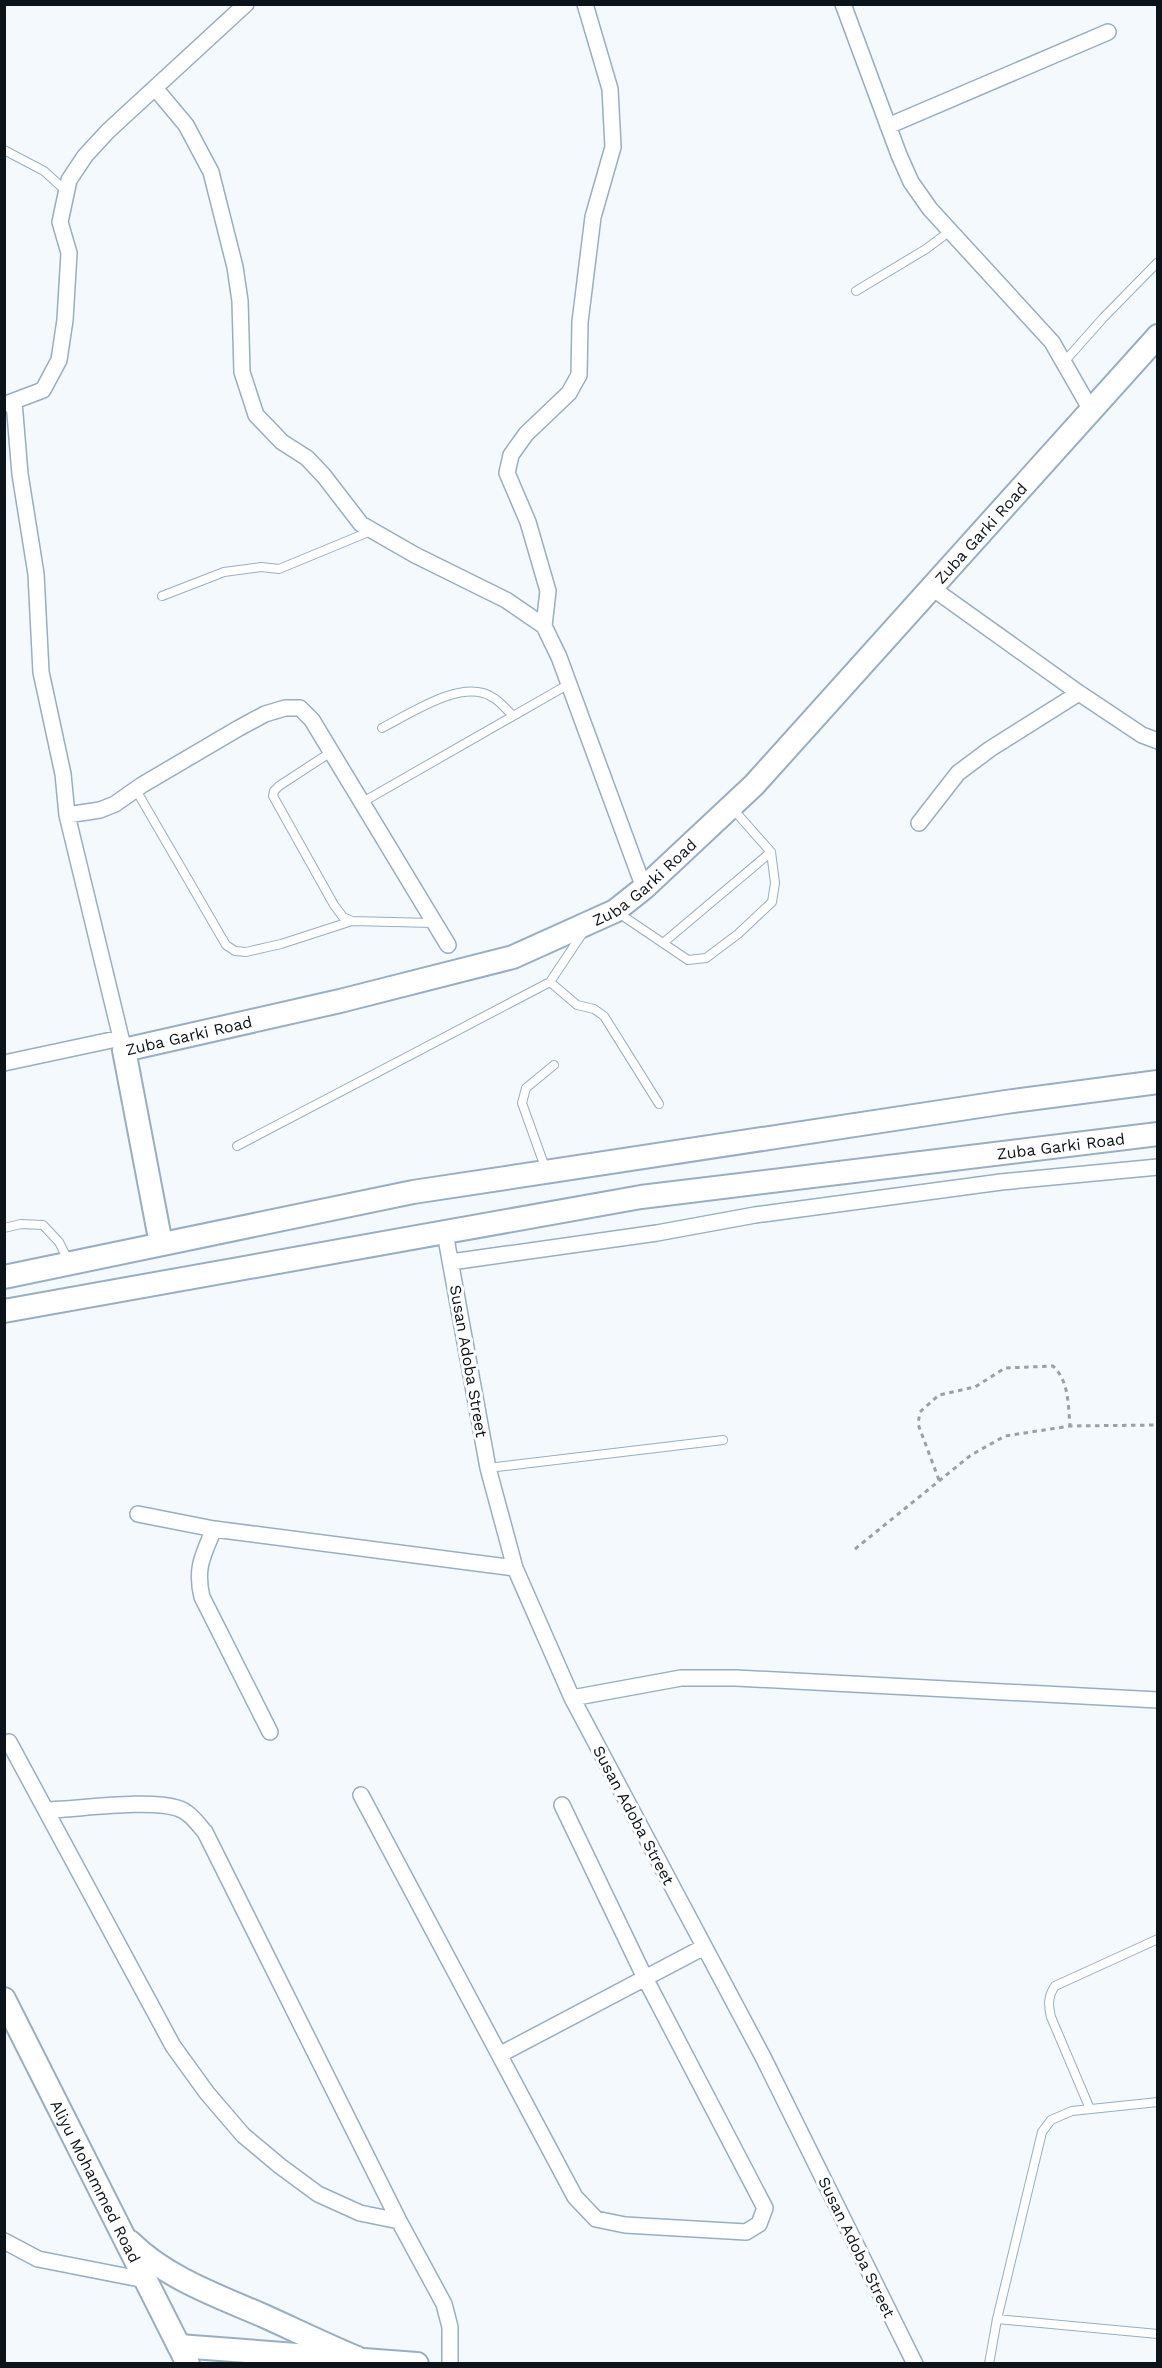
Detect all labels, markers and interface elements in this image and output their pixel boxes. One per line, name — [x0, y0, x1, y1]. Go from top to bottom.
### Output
street label: Zuba Garki Road — [931, 479, 1031, 588]
street label: Zuba Garki Road — [590, 835, 701, 930]
street label: Zuba Garki Road — [124, 1012, 254, 1059]
street label: Zuba Garki Road — [996, 1129, 1126, 1164]
street label: Susan Adoba Street — [446, 1283, 491, 1439]
street label: Susan Adoba Street — [589, 1743, 678, 1888]
street label: Aliyu Mohammed Road — [46, 2097, 144, 2266]
street label: Susan Adoba Street — [814, 2174, 899, 2321]

